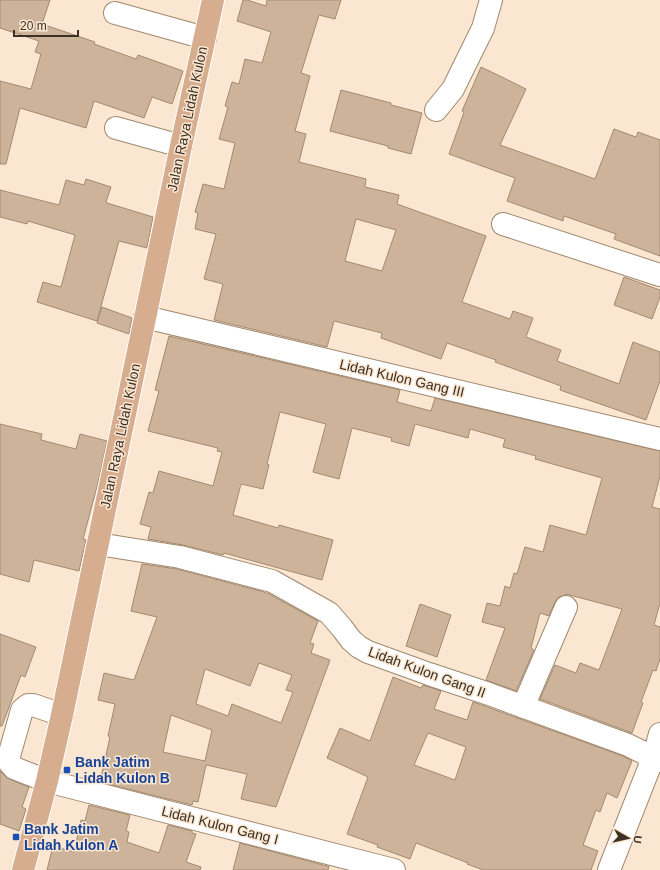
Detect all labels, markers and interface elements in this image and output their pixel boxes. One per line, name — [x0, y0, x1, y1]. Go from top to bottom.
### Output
scale bar — [14, 12, 78, 38]
text: 20 m — [20, 19, 47, 33]
street label: Jalan Raya Lidah Kulon — [164, 45, 210, 193]
street label: Lidah Kulon Gang III — [338, 356, 466, 400]
street label: Jalan Raya Lidah Kulon — [97, 362, 143, 510]
street label: Lidah Kulon Gang II — [366, 643, 488, 701]
place label: Bank Jatim Lidah Kulon B — [75, 754, 170, 786]
marker: Bank Jatim Lidah Kulon B — [62, 765, 72, 775]
street label: Lidah Kulon Gang I — [160, 803, 280, 847]
north arrow — [608, 818, 648, 858]
place label: Bank Jatim Lidah Kulon A — [24, 821, 118, 853]
marker: Bank Jatim Lidah Kulon A — [11, 832, 21, 842]
text: U — [631, 835, 644, 844]

